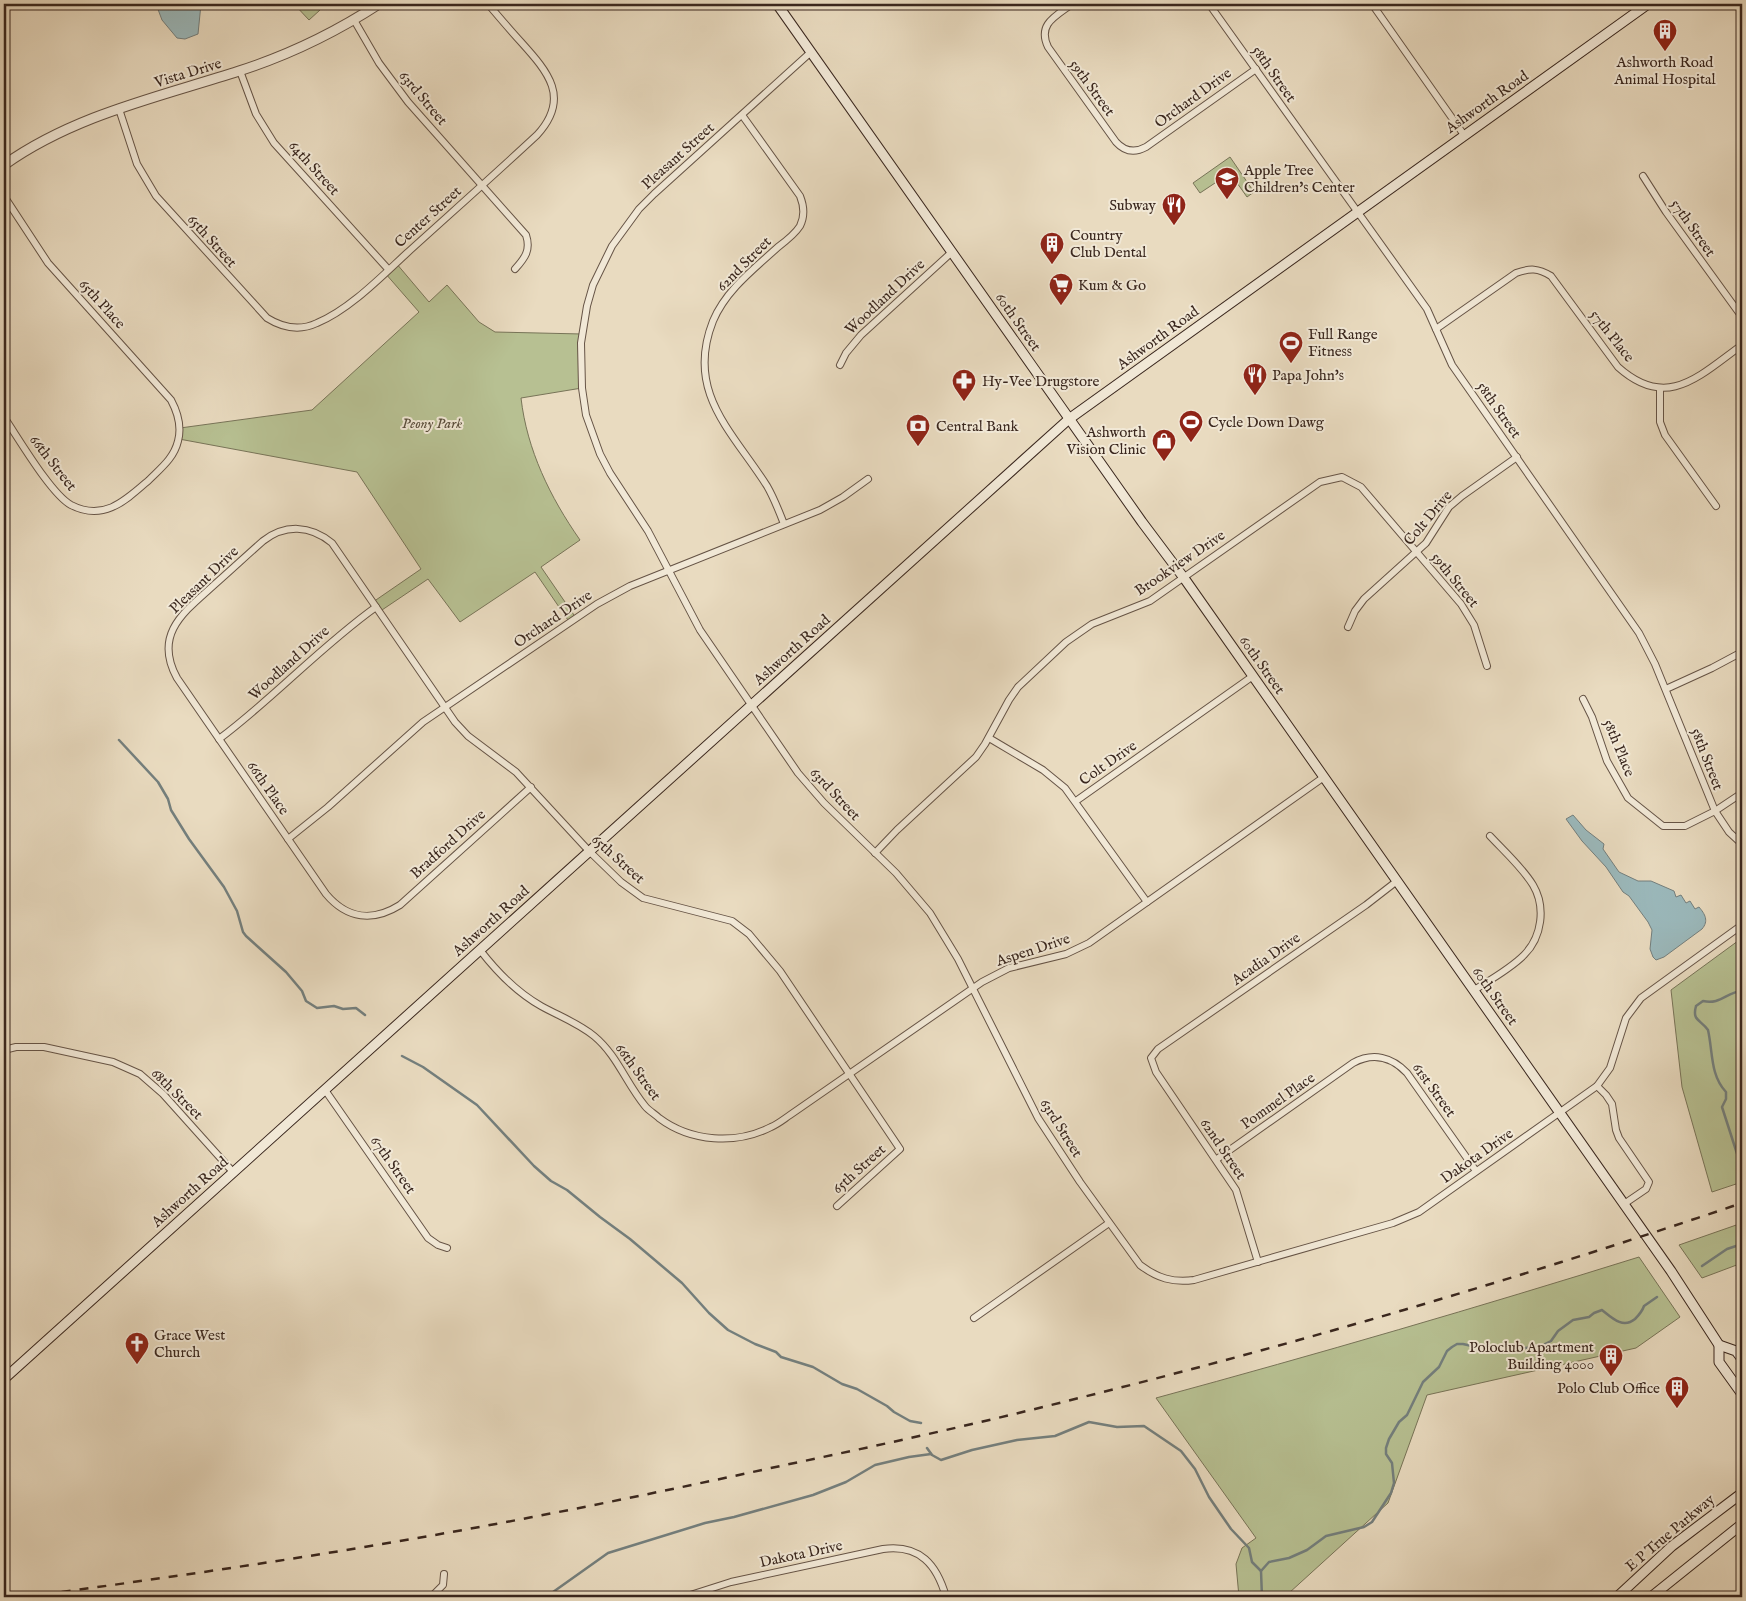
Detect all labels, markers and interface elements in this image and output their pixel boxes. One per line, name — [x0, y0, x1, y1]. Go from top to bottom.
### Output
building icon: Ashworth Road Animal Hospital — [1652, 18, 1678, 52]
street label: 58th Street — [1248, 42, 1300, 106]
place label: Ashworth Road Animal Hospital — [1613, 53, 1717, 89]
street label: Vista Drive — [151, 54, 224, 92]
street label: 59th Street — [1065, 56, 1119, 120]
street label: Orchard Drive — [1151, 64, 1235, 132]
street label: Ashworth Road — [1441, 66, 1533, 138]
street label: 63rd Street — [395, 67, 451, 129]
street label: Pleasant Street — [638, 118, 718, 194]
street label: 64th Street — [284, 137, 344, 199]
place label: Apple Tree Children's Center — [1243, 161, 1355, 197]
school or university icon: Apple Tree Children's Center — [1214, 166, 1240, 200]
street label: Center Street — [391, 182, 465, 252]
restaurant icon: Subway — [1161, 192, 1187, 226]
street label: 57th Street — [1666, 195, 1720, 261]
place label: Subway — [1109, 196, 1157, 215]
street label: 65th Street — [183, 210, 241, 272]
place label: Country Club Dental — [1070, 226, 1147, 262]
building icon: Country Club Dental — [1039, 231, 1065, 265]
street label: 62nd Street — [713, 233, 775, 295]
street label: Woodland Drive — [841, 255, 929, 339]
supermarket icon: Kum & Go — [1048, 272, 1074, 306]
street label: 65th Place — [75, 275, 129, 333]
place label: Kum & Go — [1078, 276, 1146, 295]
street label: 60th Street — [991, 289, 1045, 355]
street label: Ashworth Road — [1112, 301, 1204, 375]
street label: 57th Place — [1586, 306, 1638, 366]
place label: Full Range Fitness — [1308, 325, 1378, 361]
sports icon: Full Range Fitness — [1278, 330, 1304, 364]
restaurant icon: Papa John's — [1242, 362, 1268, 396]
place label: Papa John's — [1272, 366, 1344, 385]
pharmacy icon: Hy-Vee Drugstore — [951, 368, 977, 402]
place label: Hy-Vee Drugstore — [982, 372, 1099, 391]
street label: 58th Street — [1473, 378, 1525, 442]
sports icon: Cycle Down Dawg — [1178, 409, 1204, 443]
bank icon: Central Bank — [905, 413, 931, 447]
place label: Cycle Down Dawg — [1208, 413, 1325, 432]
park label: Peony Park — [402, 414, 462, 433]
place label: Central Bank — [936, 417, 1019, 436]
place label: Ashworth Vision Clinic — [1065, 423, 1146, 459]
shop icon: Ashworth Vision Clinic — [1151, 428, 1177, 462]
street label: 66th Street — [25, 431, 81, 495]
street label: Colt Drive — [1399, 486, 1457, 549]
street label: Brookview Drive — [1131, 526, 1229, 600]
street label: Pleasant Drive — [165, 542, 243, 618]
street label: 59th Street — [1427, 549, 1483, 611]
street label: Orchard Drive — [510, 586, 596, 652]
street label: Ashworth Road — [749, 610, 835, 690]
street label: Woodland Drive — [245, 622, 334, 704]
street label: 60th Street — [1235, 632, 1289, 698]
street label: 58th Place — [1599, 716, 1639, 780]
street label: 58th Street — [1686, 725, 1728, 793]
street label: Colt Drive — [1075, 736, 1141, 790]
street label: 66th Place — [243, 757, 294, 819]
street label: 63rd Street — [806, 763, 864, 825]
street label: Bradford Drive — [406, 805, 490, 883]
street label: 65th Street — [587, 830, 649, 888]
street label: Ashworth Road — [448, 881, 534, 961]
street label: Acadia Drive — [1227, 928, 1304, 990]
street label: Aspen Drive — [993, 929, 1072, 971]
street label: 60th Street — [1468, 963, 1522, 1029]
street label: 66th Street — [611, 1040, 665, 1104]
street label: 61st Street — [1408, 1059, 1460, 1121]
street label: 68th Street — [147, 1064, 207, 1124]
street label: Pommel Place — [1237, 1068, 1319, 1134]
street label: 63rd Street — [1035, 1095, 1087, 1161]
street label: 62nd Street — [1196, 1115, 1250, 1183]
street label: Dakota Drive — [1437, 1124, 1517, 1188]
street label: 67th Street — [366, 1132, 420, 1198]
street label: 65th Street — [828, 1140, 890, 1198]
street label: Ashworth Road — [147, 1152, 233, 1232]
place label: Grace West Church — [154, 1326, 225, 1362]
church icon: Grace West Church — [124, 1331, 150, 1365]
place label: Poloclub Apartment Building 4000 — [1469, 1338, 1594, 1374]
building icon: Poloclub Apartment Building 4000 — [1598, 1343, 1624, 1377]
building icon: Polo Club Office — [1664, 1375, 1690, 1409]
place label: Polo Club Office — [1557, 1379, 1660, 1398]
street label: E P True Parkway — [1621, 1490, 1719, 1576]
street label: Dakota Drive — [758, 1536, 844, 1572]

